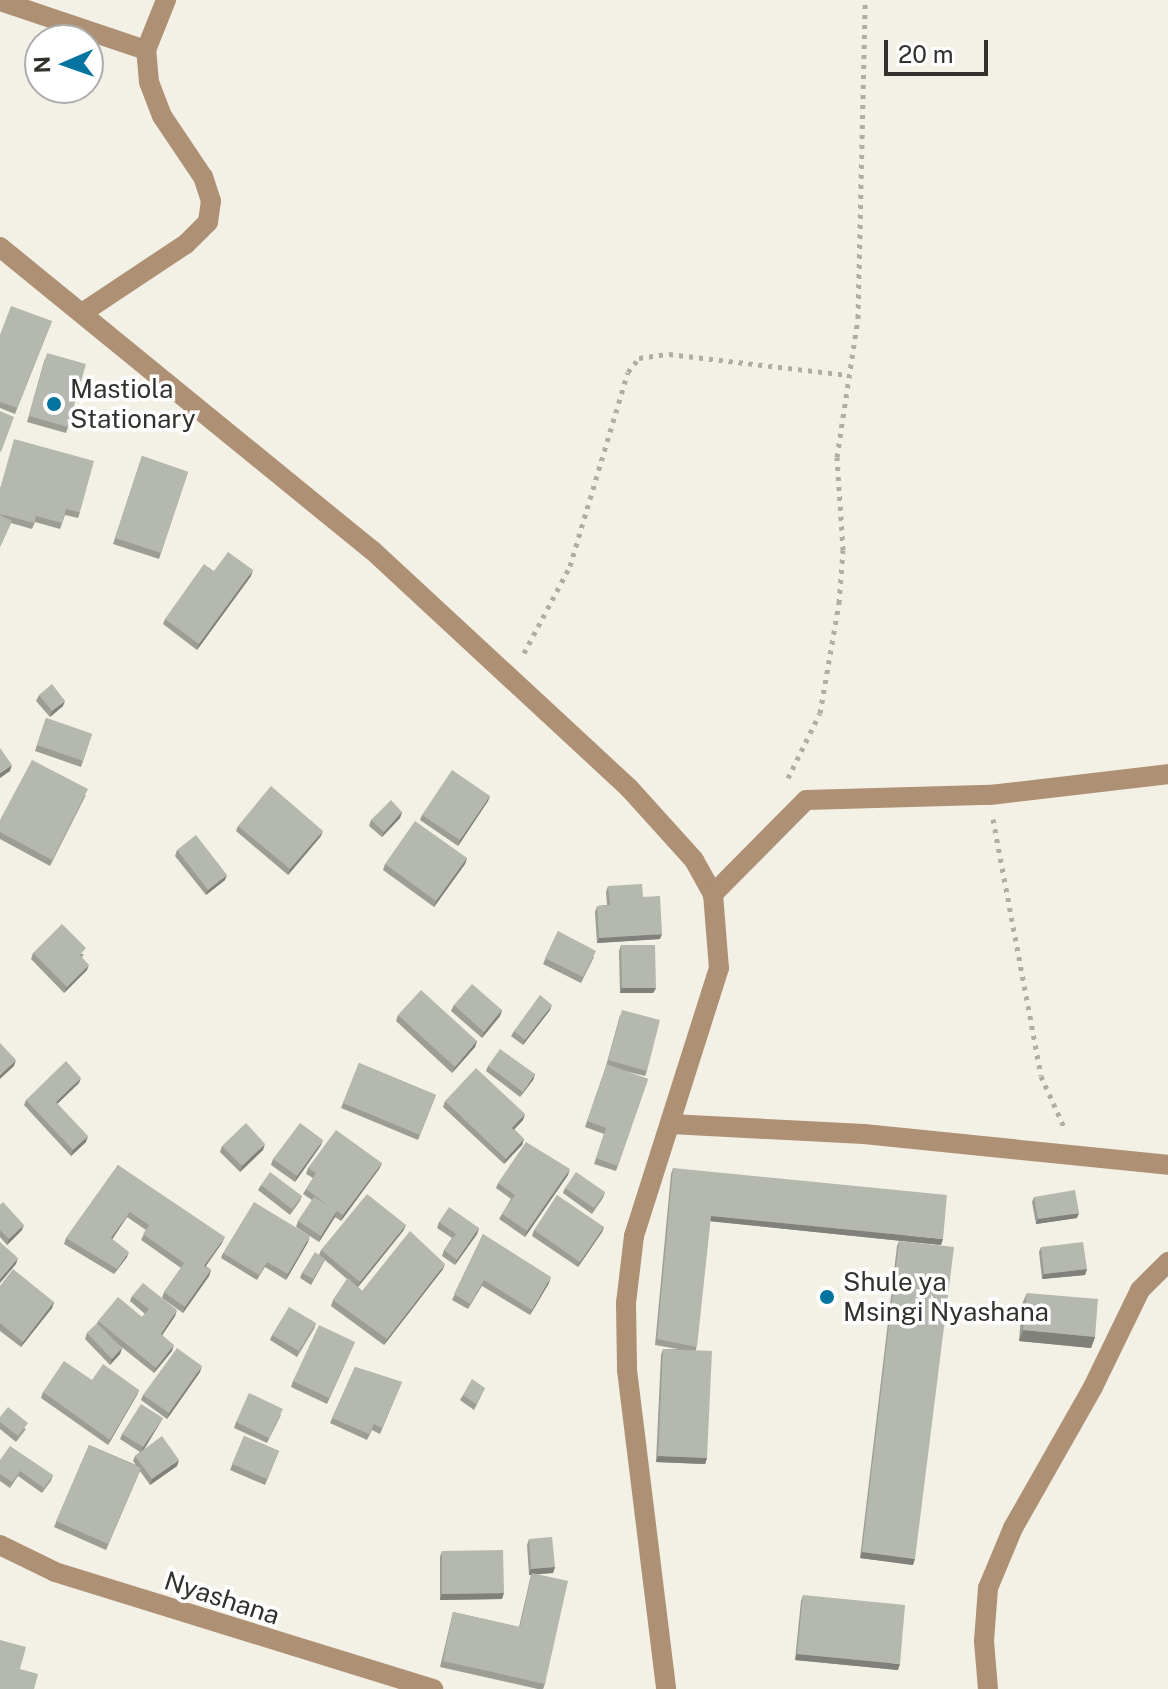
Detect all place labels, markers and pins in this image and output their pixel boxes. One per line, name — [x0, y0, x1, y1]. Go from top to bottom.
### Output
place label: Mastiola Stationary — [70, 373, 196, 434]
marker: Mastiola Stationary — [45, 395, 63, 413]
place label: Shule ya Msingi Nyashana — [843, 1266, 1049, 1328]
marker: Shule ya Msingi Nyashana — [818, 1288, 836, 1306]

